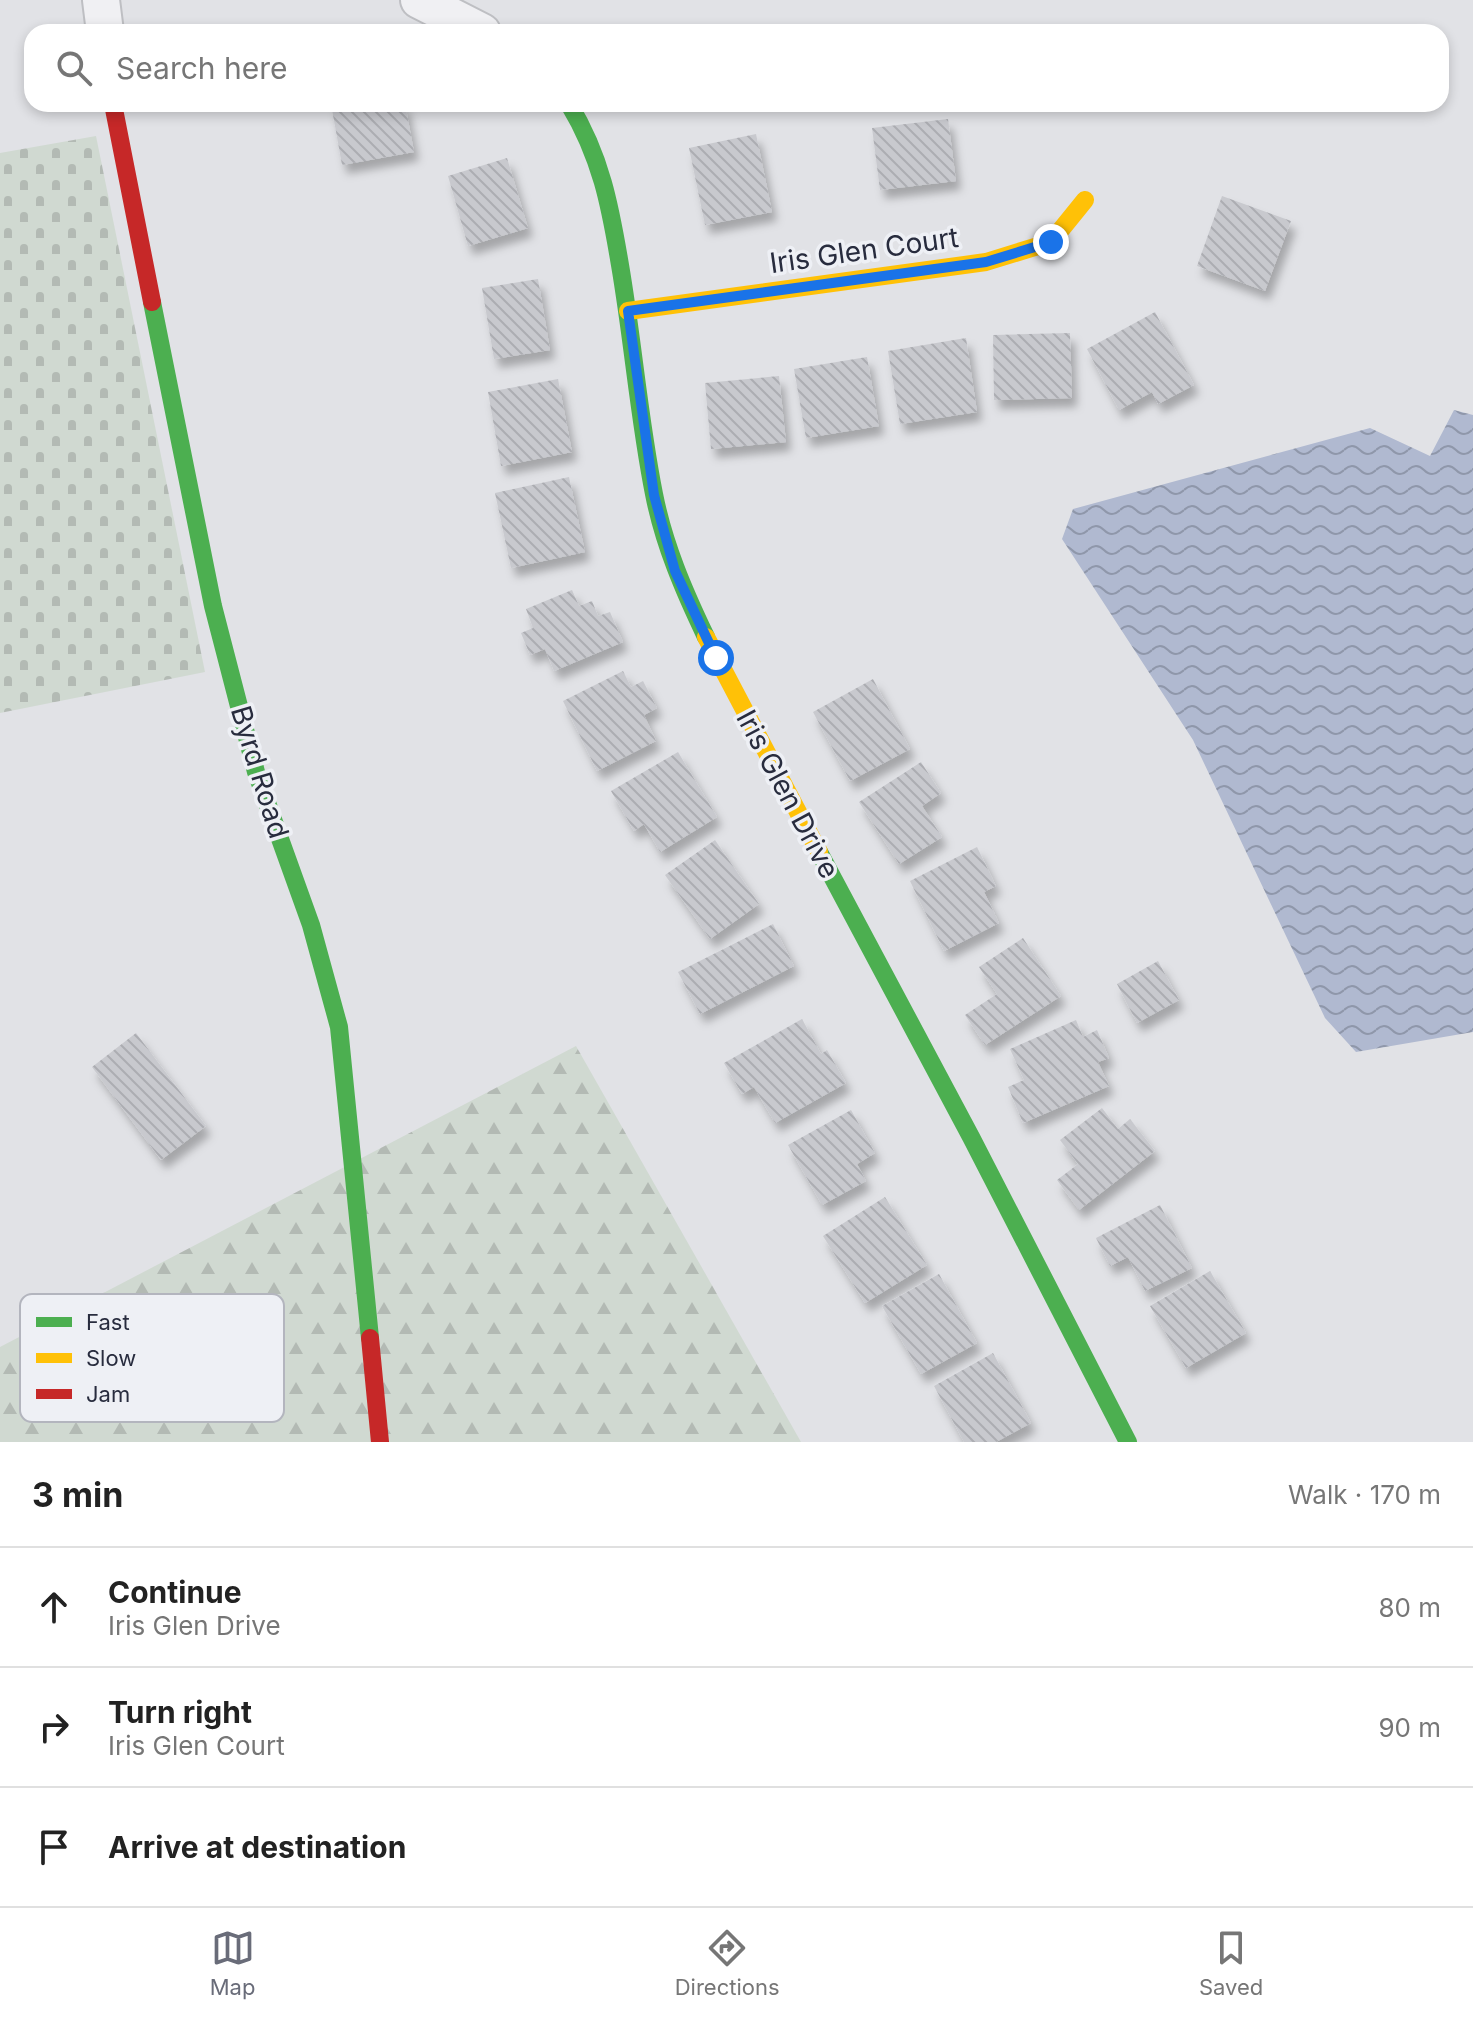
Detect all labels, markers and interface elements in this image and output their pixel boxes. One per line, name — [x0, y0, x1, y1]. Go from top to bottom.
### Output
search box — [24, 24, 1449, 112]
icon: search — [52, 46, 96, 90]
text: Search here — [116, 50, 288, 86]
street label: Iris Glen Court — [767, 220, 961, 280]
route end — [1033, 224, 1069, 260]
route start — [698, 640, 734, 676]
street label: Byrd Road — [224, 702, 296, 842]
street label: Iris Glen Drive — [729, 704, 847, 884]
legend — [20, 1294, 284, 1422]
text: Fast — [86, 1309, 130, 1335]
text: Slow — [86, 1345, 136, 1371]
text: Jam — [86, 1381, 130, 1407]
text: 3 min — [32, 1474, 123, 1515]
text: Walk · 170 m — [1288, 1479, 1441, 1510]
text: Continue — [108, 1574, 242, 1610]
icon: ahead — [32, 1585, 76, 1629]
text: 80 m — [1378, 1592, 1441, 1623]
text: Iris Glen Drive — [108, 1610, 281, 1641]
text: Turn right — [108, 1694, 252, 1730]
icon: right — [32, 1705, 76, 1749]
text: 90 m — [1378, 1712, 1441, 1743]
text: Iris Glen Court — [108, 1730, 285, 1761]
icon: arrive — [32, 1825, 76, 1869]
text: Arrive at destination — [108, 1829, 406, 1865]
tab: Map — [210, 1926, 255, 2000]
tab: Directions — [675, 1926, 780, 2000]
tab: Saved — [1199, 1926, 1263, 2000]

